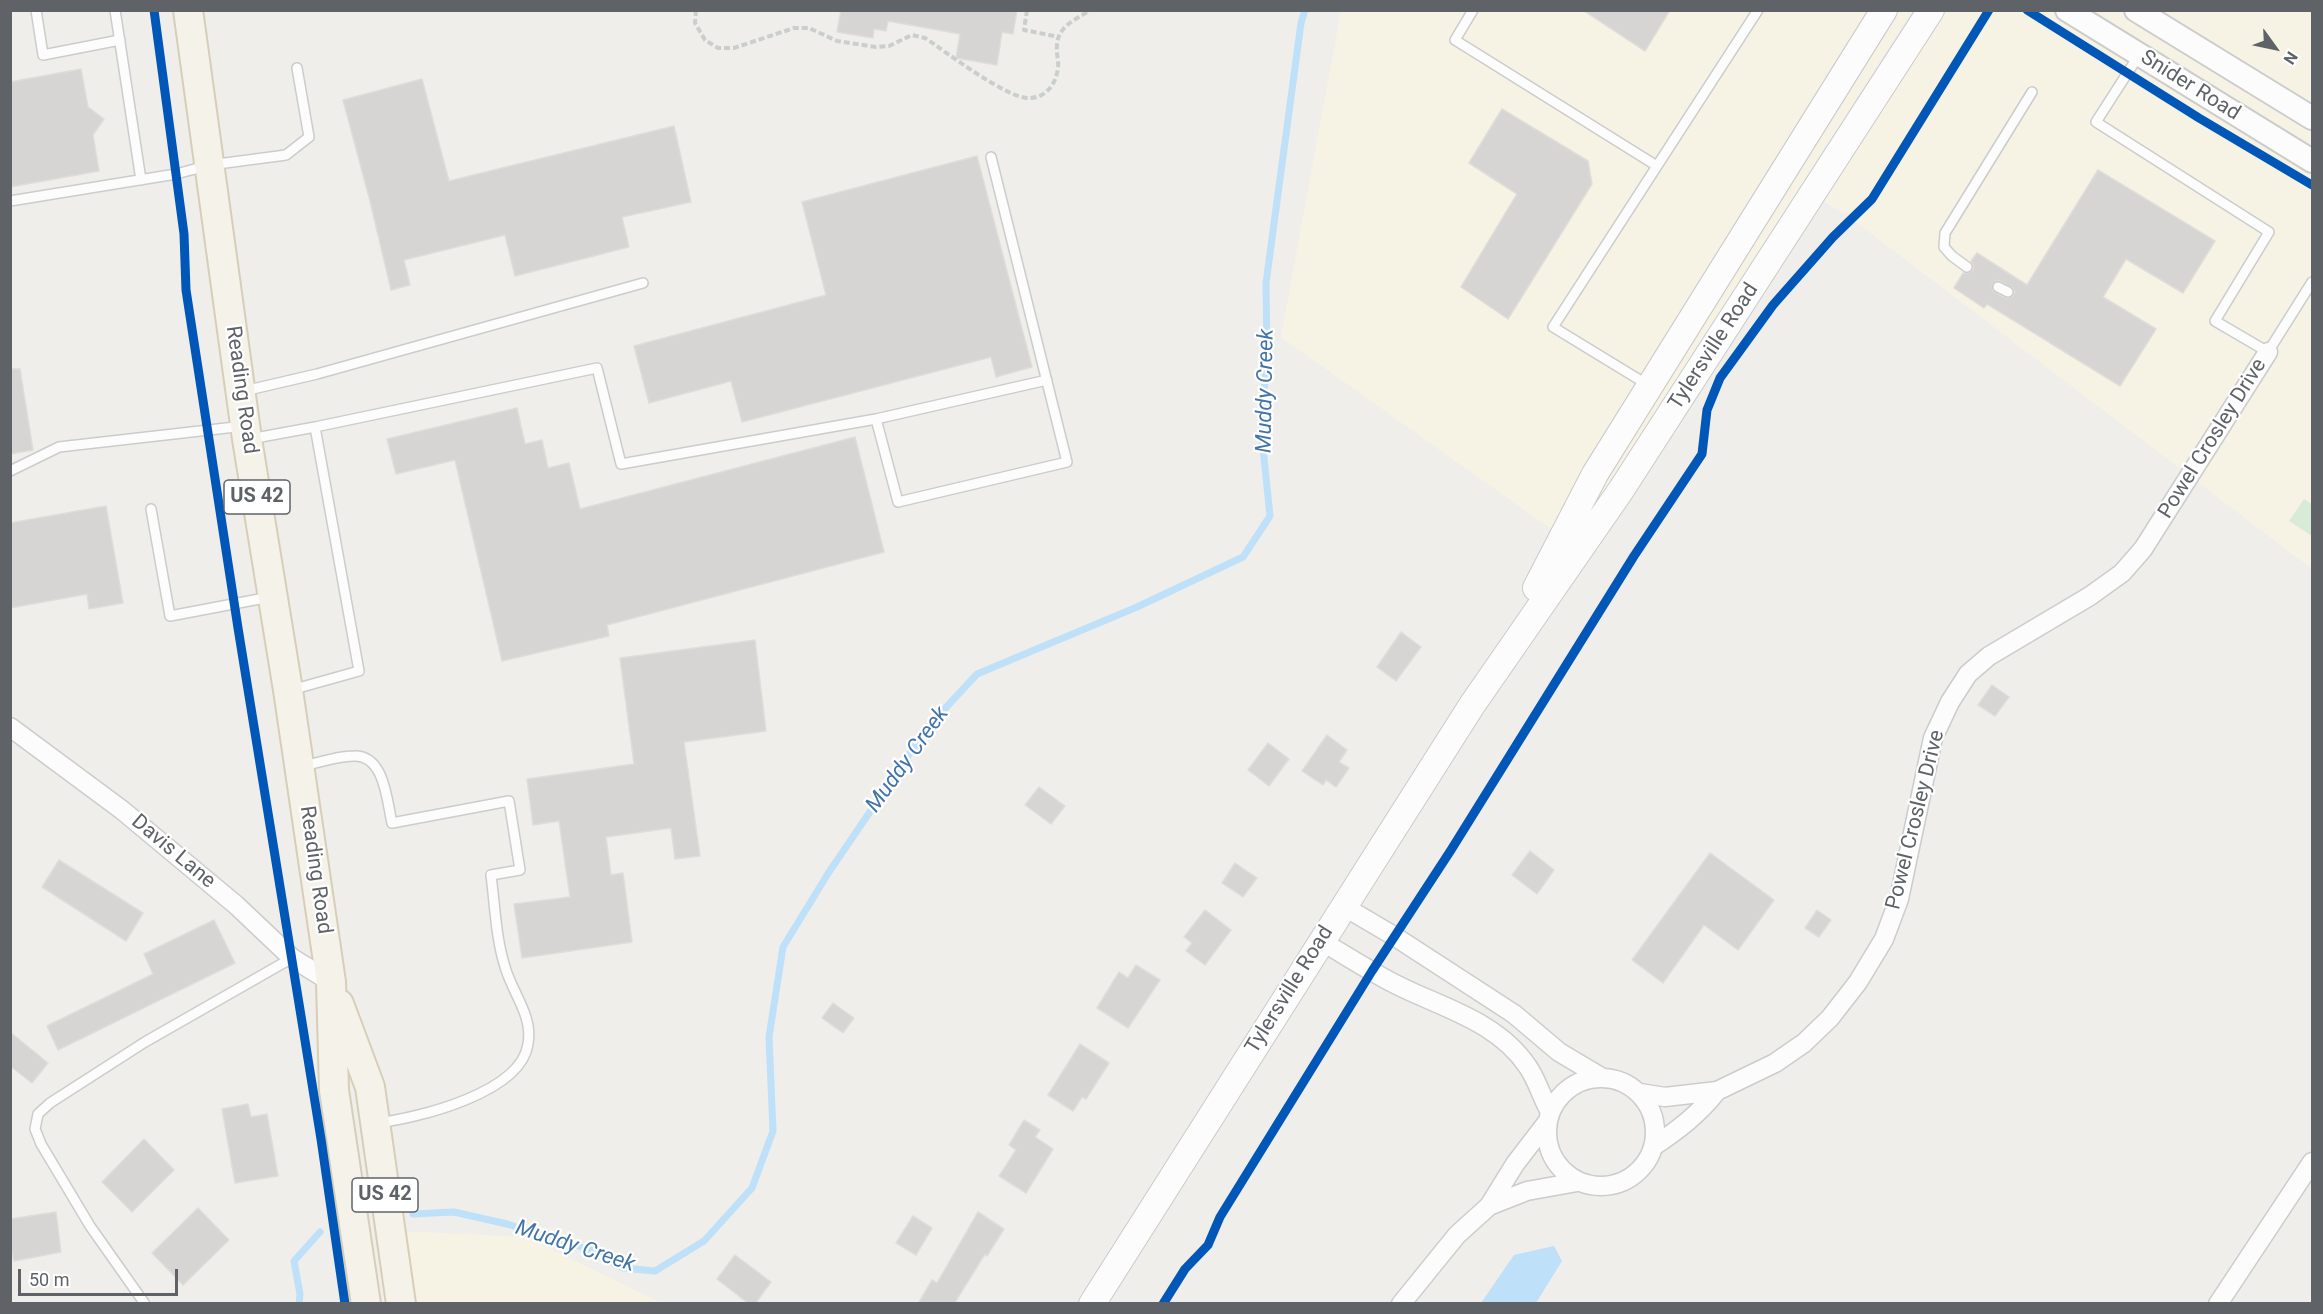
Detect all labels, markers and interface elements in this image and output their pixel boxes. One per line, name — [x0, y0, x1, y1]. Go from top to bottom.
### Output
north arrow — [2245, 18, 2305, 78]
street label: Snider Road — [2136, 45, 2244, 127]
text: N — [2279, 48, 2302, 68]
street label: Tylersville Road — [1664, 279, 1764, 415]
street label: Reading Road — [220, 324, 262, 456]
water label: Muddy Creek — [1252, 329, 1280, 453]
street label: Powel Crosley Drive — [2154, 354, 2272, 524]
road number: US 42 — [224, 480, 290, 514]
water label: Muddy Creek — [861, 702, 955, 818]
street label: Powel Crosley Drive — [1881, 728, 1951, 912]
street label: Reading Road — [294, 804, 336, 936]
street label: Davis Lane — [126, 810, 220, 894]
street label: Tylersville Road — [1241, 921, 1339, 1059]
road number: US 42 — [352, 1178, 418, 1212]
water label: Muddy Creek — [512, 1215, 638, 1279]
scale bar — [21, 1257, 182, 1295]
text: 50 m — [29, 1269, 69, 1290]

